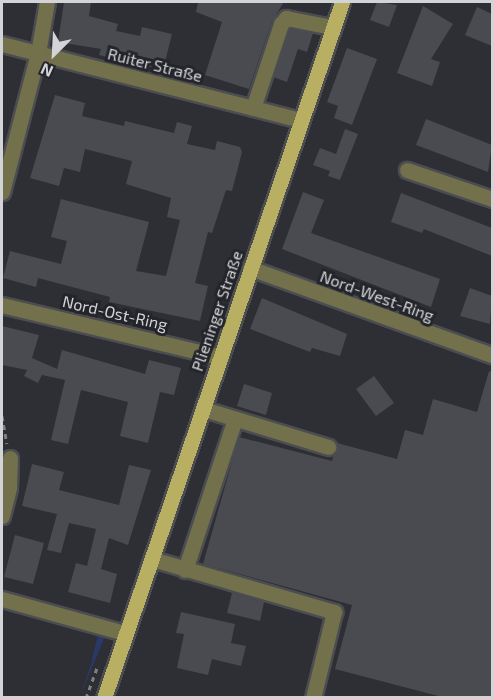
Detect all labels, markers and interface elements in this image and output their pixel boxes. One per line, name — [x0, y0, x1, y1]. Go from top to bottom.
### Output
north arrow — [24, 24, 84, 84]
street label: Ruiter Straße — [106, 44, 204, 86]
text: N — [37, 60, 56, 82]
street label: Plieninger Straße — [187, 248, 247, 374]
street label: Nord-West-Ring — [317, 267, 437, 325]
street label: Nord-Ost-Ring — [61, 292, 169, 334]

